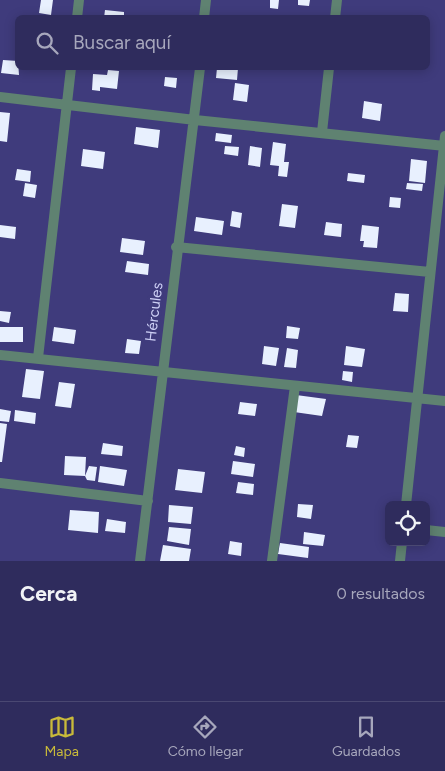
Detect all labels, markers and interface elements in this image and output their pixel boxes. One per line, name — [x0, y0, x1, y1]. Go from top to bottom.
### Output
search box — [15, 15, 430, 70]
icon: search — [33, 29, 61, 57]
text: Buscar aquí — [73, 31, 171, 54]
street label: Hércules — [141, 281, 167, 343]
map controls — [385, 501, 430, 546]
button: locate — [385, 501, 430, 546]
text: Cerca — [20, 581, 77, 606]
text: 0 resultados — [336, 584, 425, 603]
tab: Mapa — [44, 713, 79, 760]
tab: Cómo llegar — [168, 713, 243, 760]
tab: Guardados — [332, 713, 401, 760]

